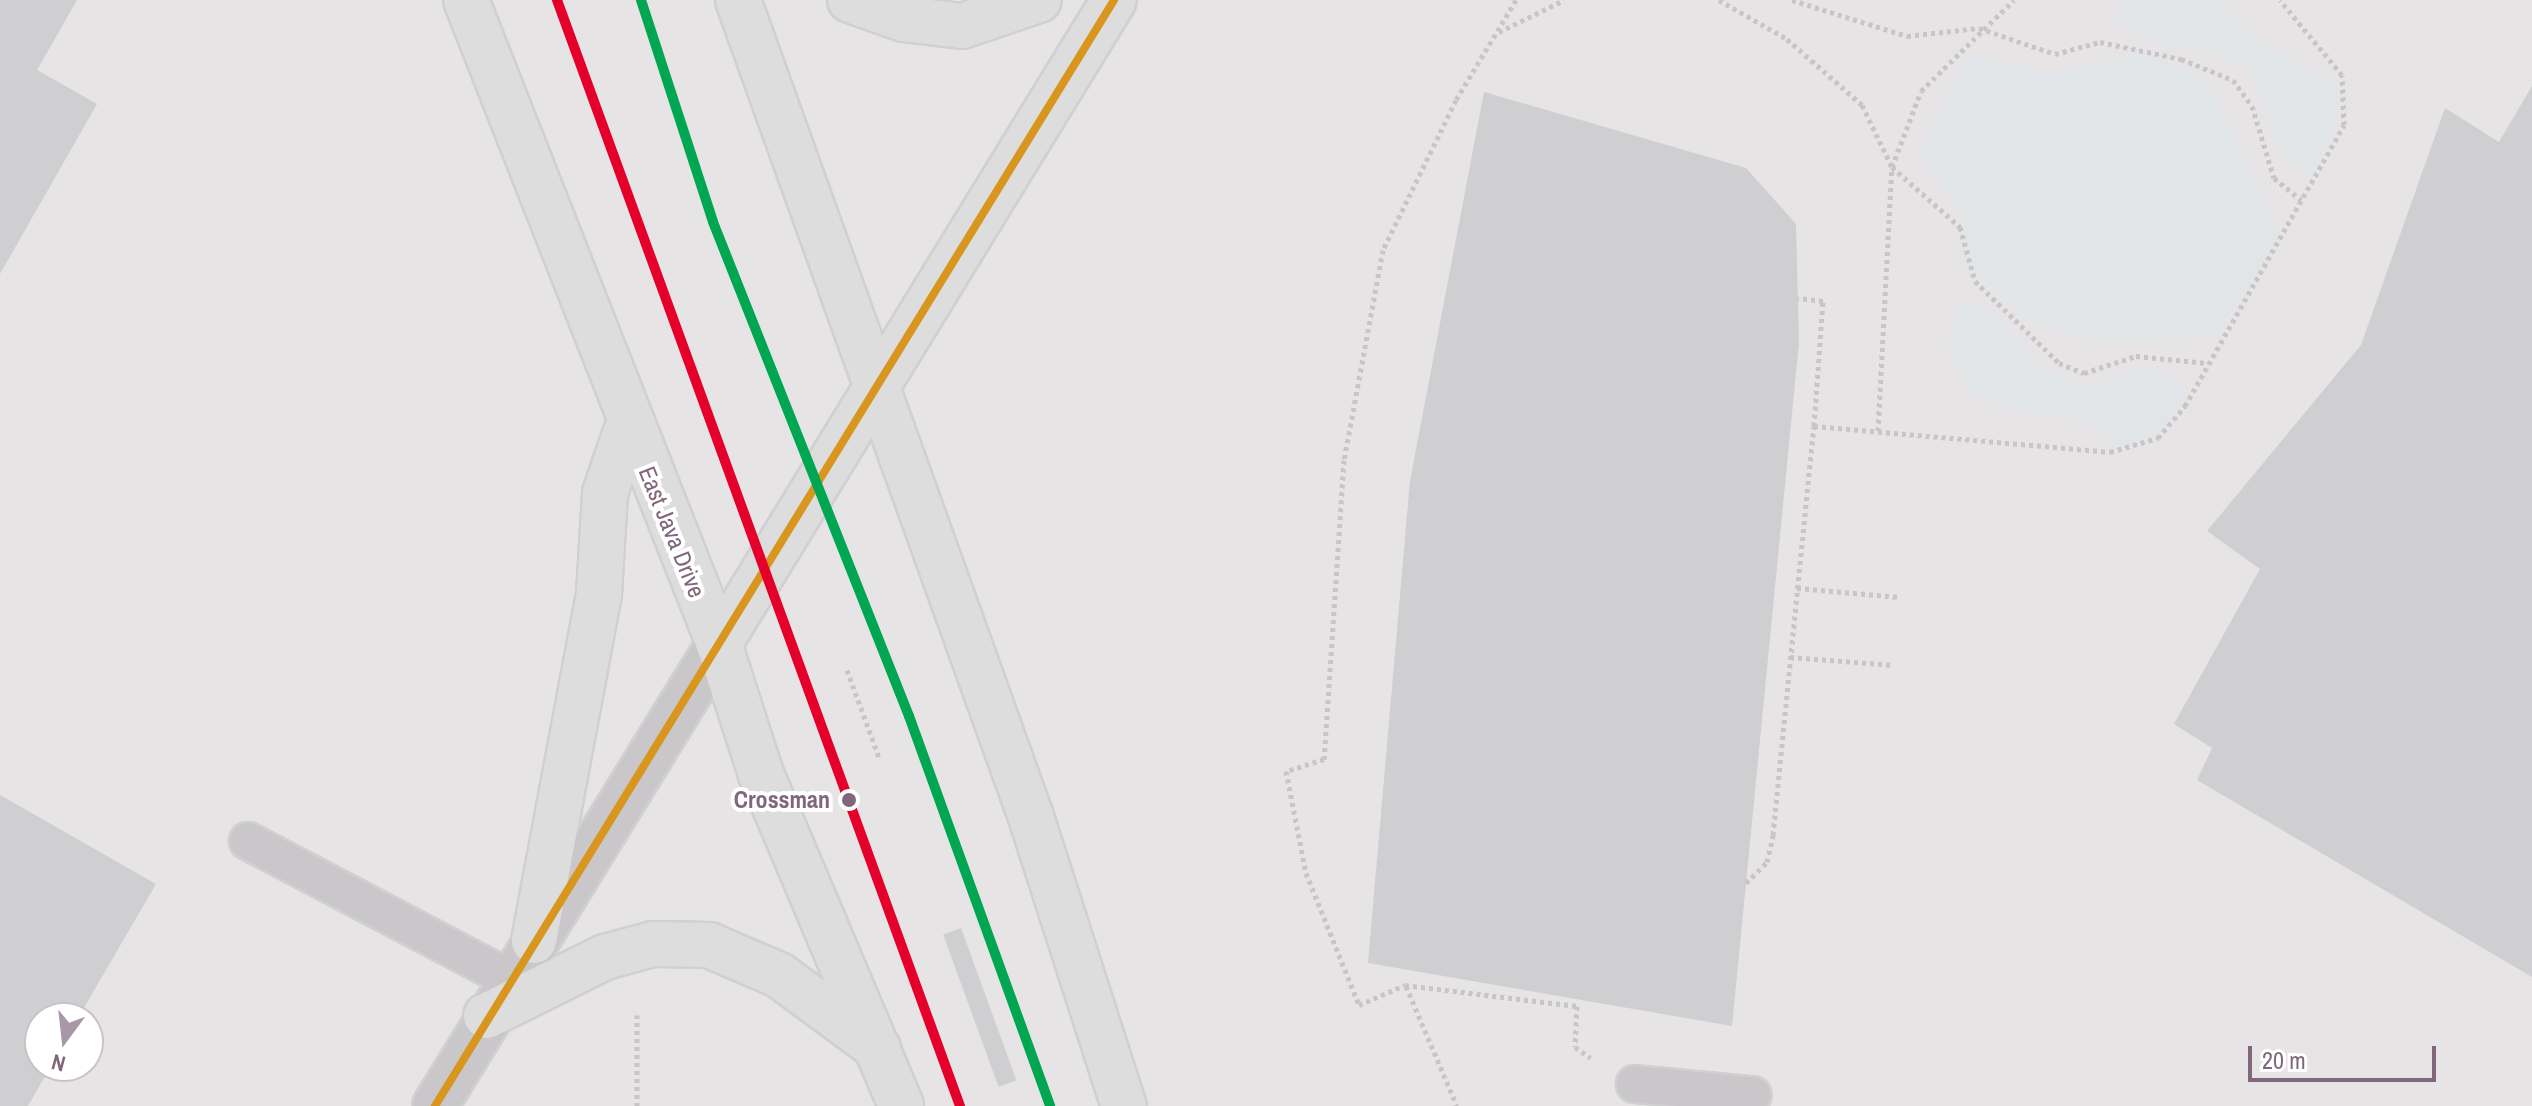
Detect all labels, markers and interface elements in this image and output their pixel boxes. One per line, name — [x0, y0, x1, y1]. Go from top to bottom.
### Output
street label: East Java Drive — [633, 462, 711, 602]
place label: Crossman — [734, 786, 830, 814]
marker: Crossman — [837, 788, 861, 812]
north arrow — [24, 1002, 104, 1082]
scale bar — [2252, 1030, 2440, 1080]
text: 20 m — [2262, 1044, 2306, 1076]
text: N — [48, 1047, 68, 1079]

